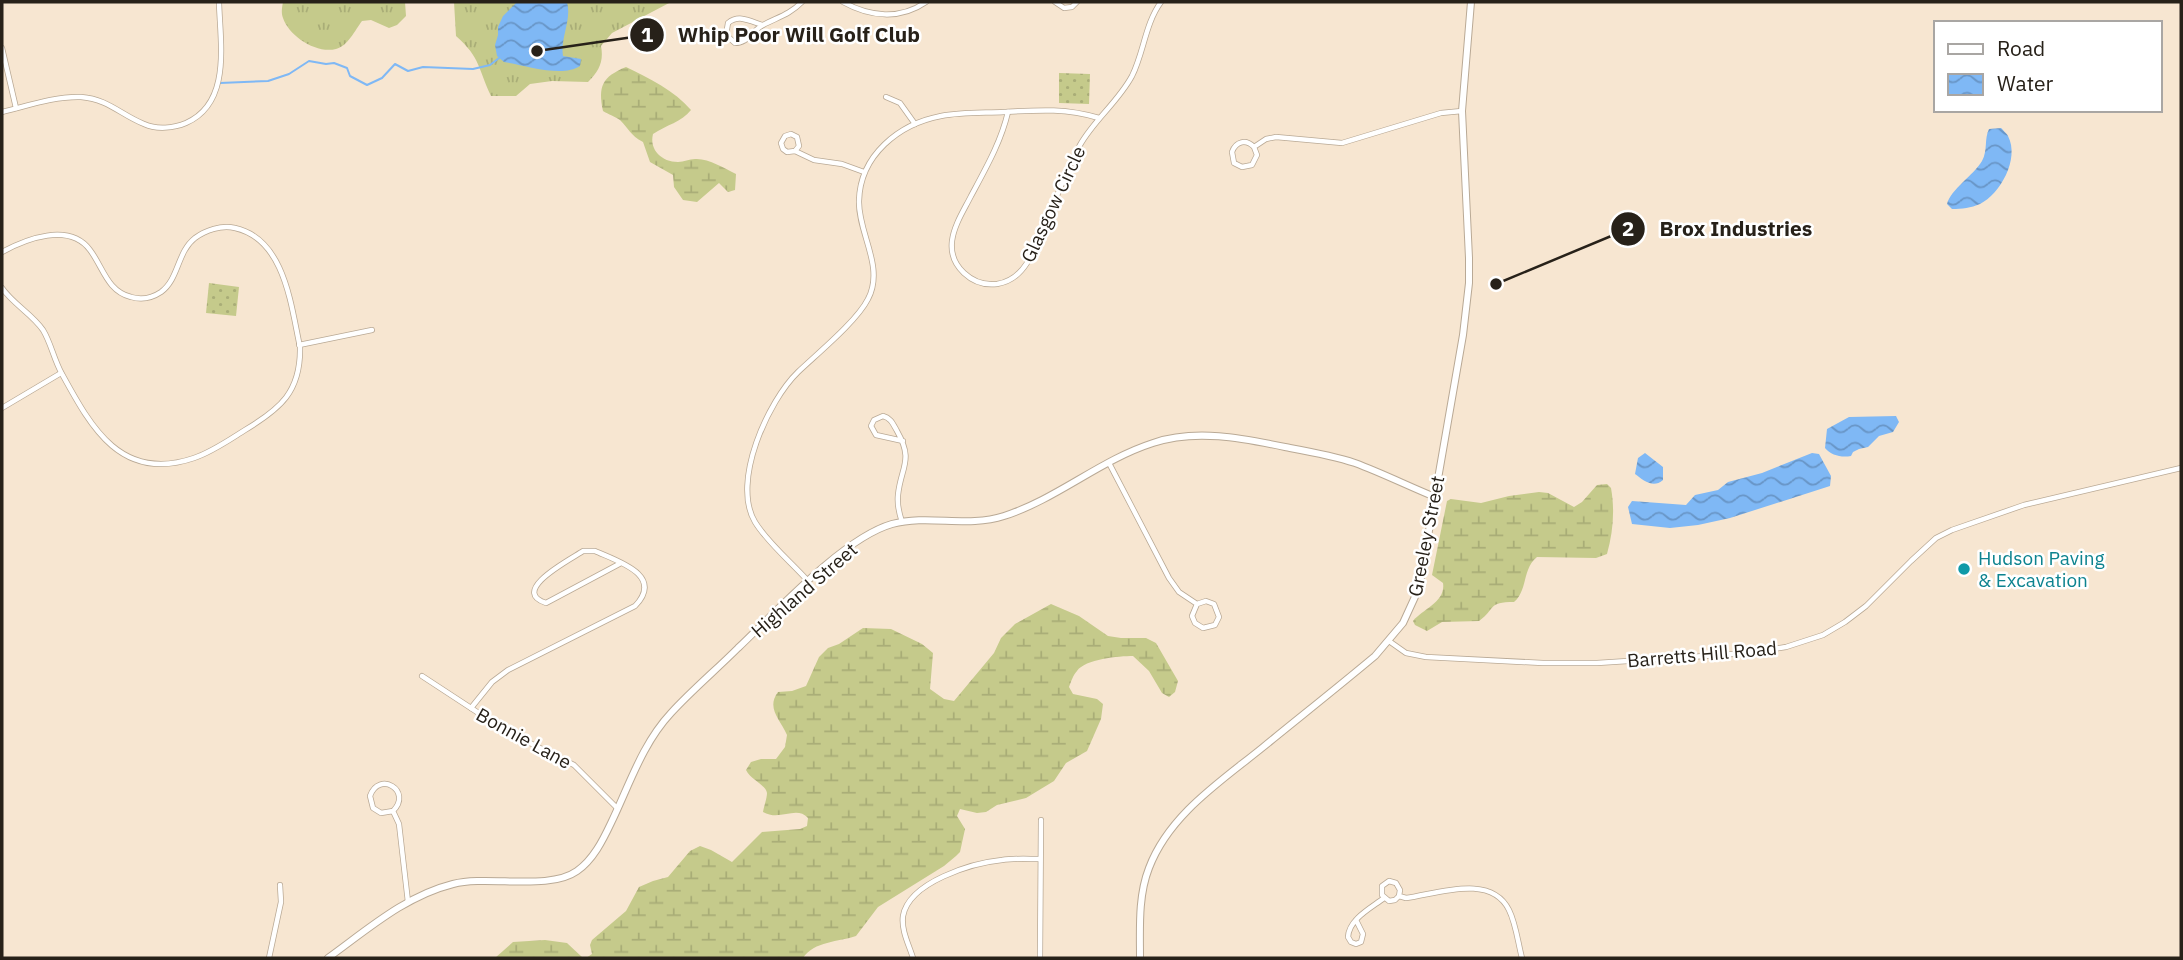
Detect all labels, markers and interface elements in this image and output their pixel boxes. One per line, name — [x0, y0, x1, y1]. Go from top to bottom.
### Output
callout: Whip Poor Will Golf Club — [629, 14, 934, 56]
text: 1 — [641, 20, 654, 48]
text: Whip Poor Will Golf Club — [678, 20, 920, 48]
legend — [1934, 21, 2162, 112]
text: Road — [1997, 34, 2045, 62]
text: Water — [1997, 69, 2054, 97]
street label: Glasgow Circle — [1016, 142, 1090, 266]
callout: Brox Industries — [1611, 208, 1827, 250]
text: 2 — [1622, 214, 1634, 242]
text: Brox Industries — [1660, 214, 1812, 242]
street label: Greeley Street — [1403, 474, 1449, 598]
street label: Highland Street — [746, 537, 862, 643]
place label: Hudson Paving & Excavation — [1978, 546, 2105, 592]
marker: Hudson Paving & Excavation — [1956, 561, 1972, 577]
street label: Barretts Hill Road — [1626, 635, 1778, 673]
street label: Bonnie Lane — [472, 702, 576, 774]

